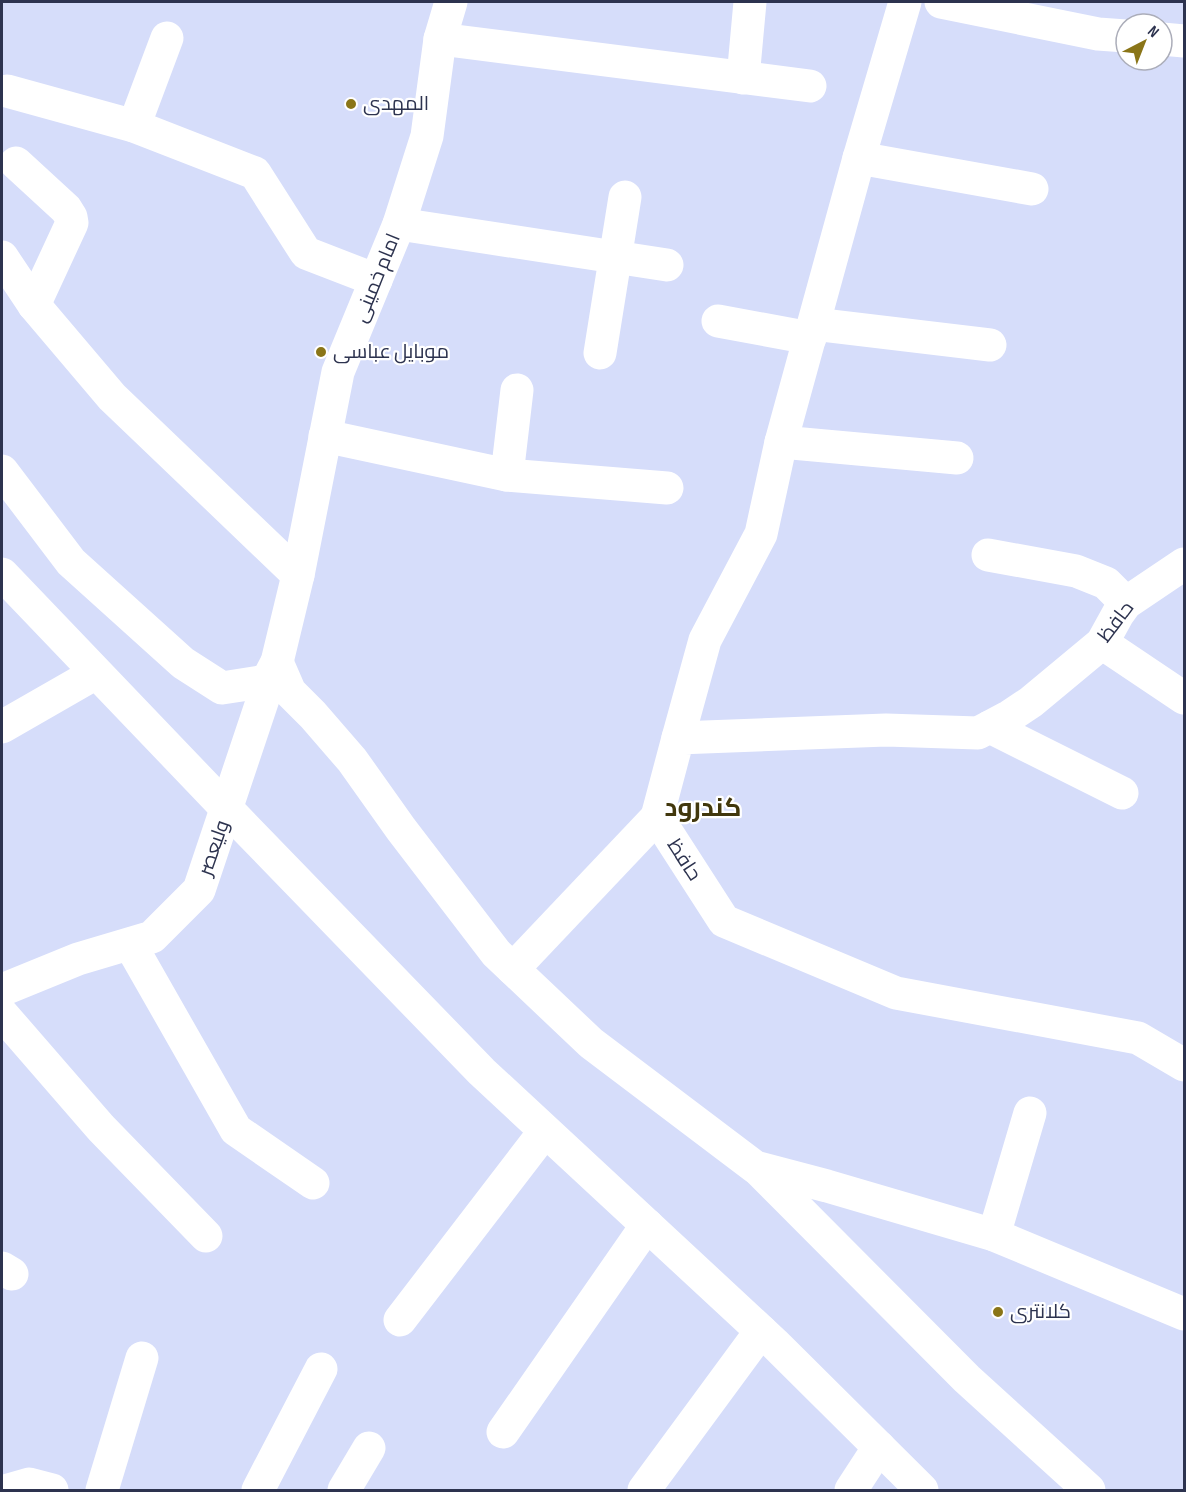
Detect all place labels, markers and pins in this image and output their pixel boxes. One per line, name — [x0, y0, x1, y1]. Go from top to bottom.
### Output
place label: المهدی — [363, 92, 429, 116]
marker: المهدی — [344, 97, 358, 111]
place label: موبایل عباسی — [333, 340, 449, 364]
marker: موبایل عباسی — [314, 345, 328, 359]
place label: کلانتری — [1010, 1300, 1071, 1324]
marker: کلانتری — [991, 1305, 1005, 1319]

